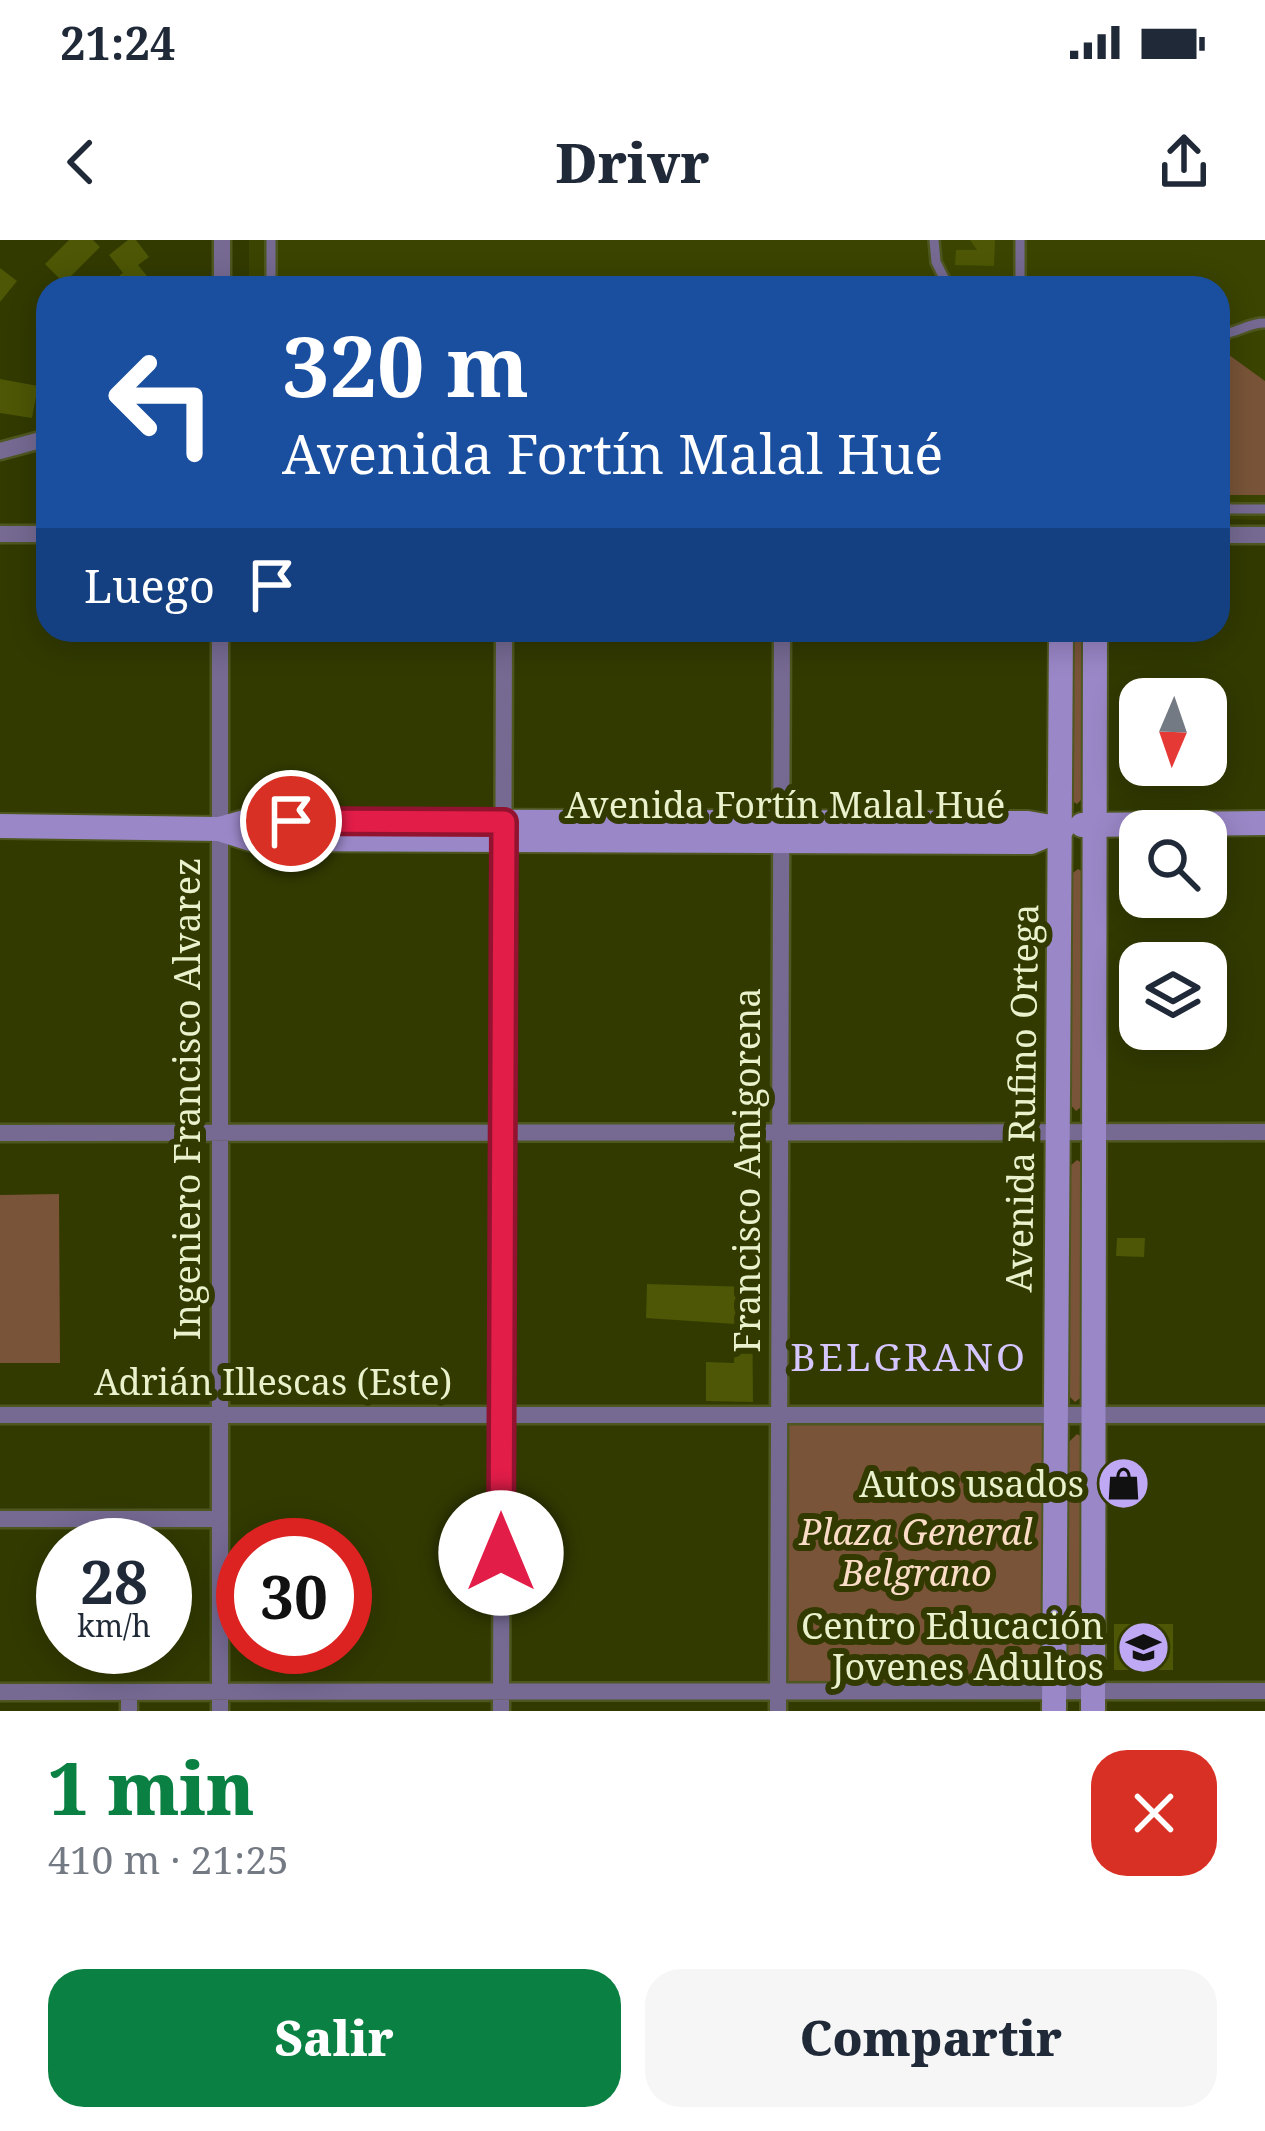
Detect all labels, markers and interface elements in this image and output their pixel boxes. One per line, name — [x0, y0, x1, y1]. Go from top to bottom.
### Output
text: 21:24 — [60, 12, 175, 73]
text: Drivr — [555, 125, 710, 199]
icon: back — [48, 129, 114, 195]
icon: share — [1151, 129, 1217, 195]
text: 320 m — [282, 307, 529, 422]
icon: left — [84, 324, 240, 480]
text: Avenida Fortín Malal Hué — [282, 416, 943, 490]
icon: arrive — [239, 552, 305, 618]
text: Luego — [84, 555, 215, 616]
north arrow — [1119, 678, 1227, 786]
map controls — [1119, 678, 1227, 1050]
pin — [240, 770, 342, 872]
street label: Avenida Fortín Malal Hué — [565, 780, 1005, 829]
icon: arrive — [258, 788, 324, 854]
button: search — [1119, 810, 1227, 918]
street label: Ingeniero Francisco Alvarez — [162, 858, 211, 1340]
street label: Avenida Rufino Ortega — [994, 903, 1049, 1293]
button: layers — [1119, 942, 1227, 1050]
street label: Francisco Amigorena — [722, 987, 771, 1353]
district label: BELGRANO — [790, 1329, 1028, 1382]
street label: Adrián Illescas (Este) — [94, 1357, 452, 1406]
shop icon: Autos usados — [1095, 1456, 1151, 1512]
place label: Autos usados — [859, 1459, 1084, 1508]
position arrow — [438, 1490, 564, 1616]
park label: Plaza General Belgrano — [798, 1507, 1033, 1597]
speed limit sign: 30 — [216, 1518, 372, 1674]
text: 28 — [80, 1540, 148, 1622]
place label: Centro Educación Jovenes Adultos — [801, 1601, 1104, 1691]
text: km/h — [77, 1605, 151, 1646]
school or university icon: Centro Educación Jovenes Adultos — [1115, 1619, 1171, 1675]
text: 1 min — [48, 1738, 255, 1836]
button: close — [1091, 1750, 1217, 1876]
text: 410 m · 21:25 — [48, 1832, 289, 1885]
button: Salir — [48, 1969, 621, 2107]
button: Compartir — [645, 1969, 1217, 2107]

